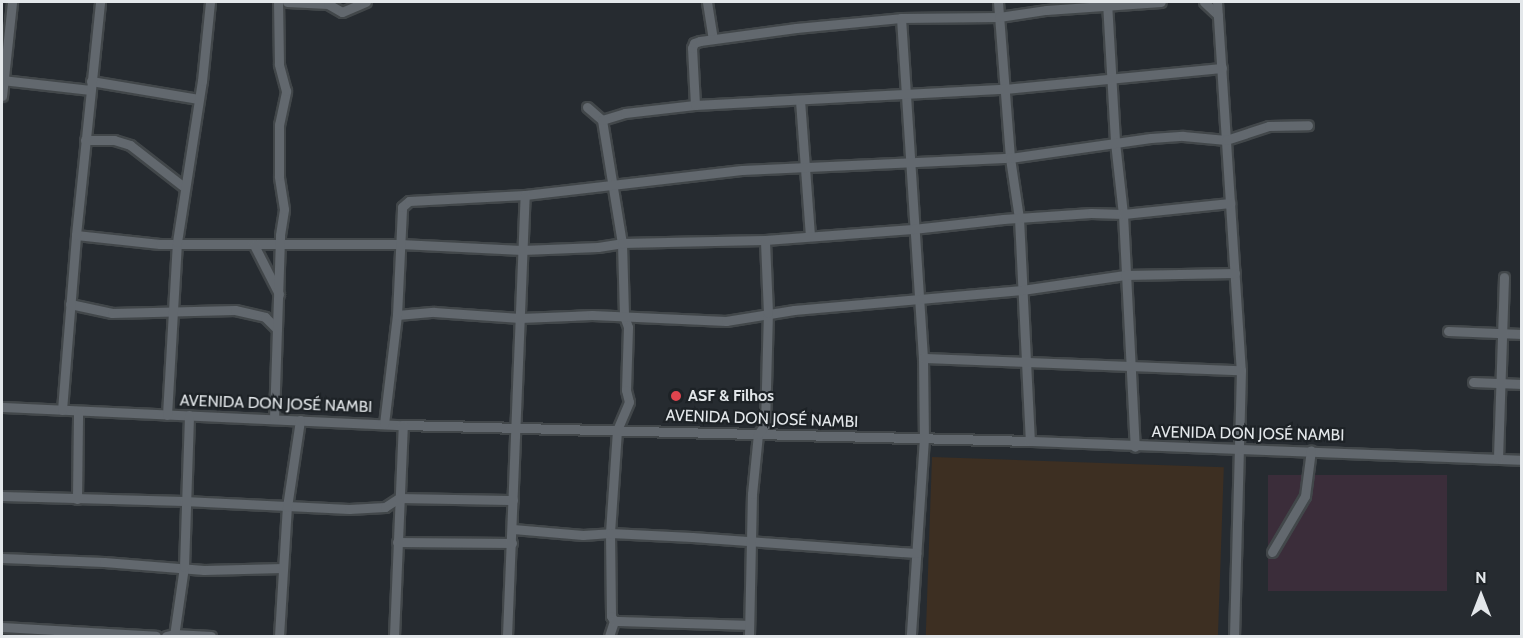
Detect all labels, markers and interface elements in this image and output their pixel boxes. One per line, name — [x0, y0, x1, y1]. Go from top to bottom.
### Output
place label: ASF & Filhos — [688, 386, 774, 406]
marker: ASF & Filhos — [669, 389, 683, 403]
street label: AVENIDA DON JOSÉ NAMBI — [179, 391, 373, 417]
street label: AVENIDA DON JOSÉ NAMBI — [665, 406, 859, 432]
street label: AVENIDA DON JOSÉ NAMBI — [1152, 423, 1344, 445]
north arrow — [1451, 566, 1511, 626]
text: N — [1475, 568, 1487, 587]

